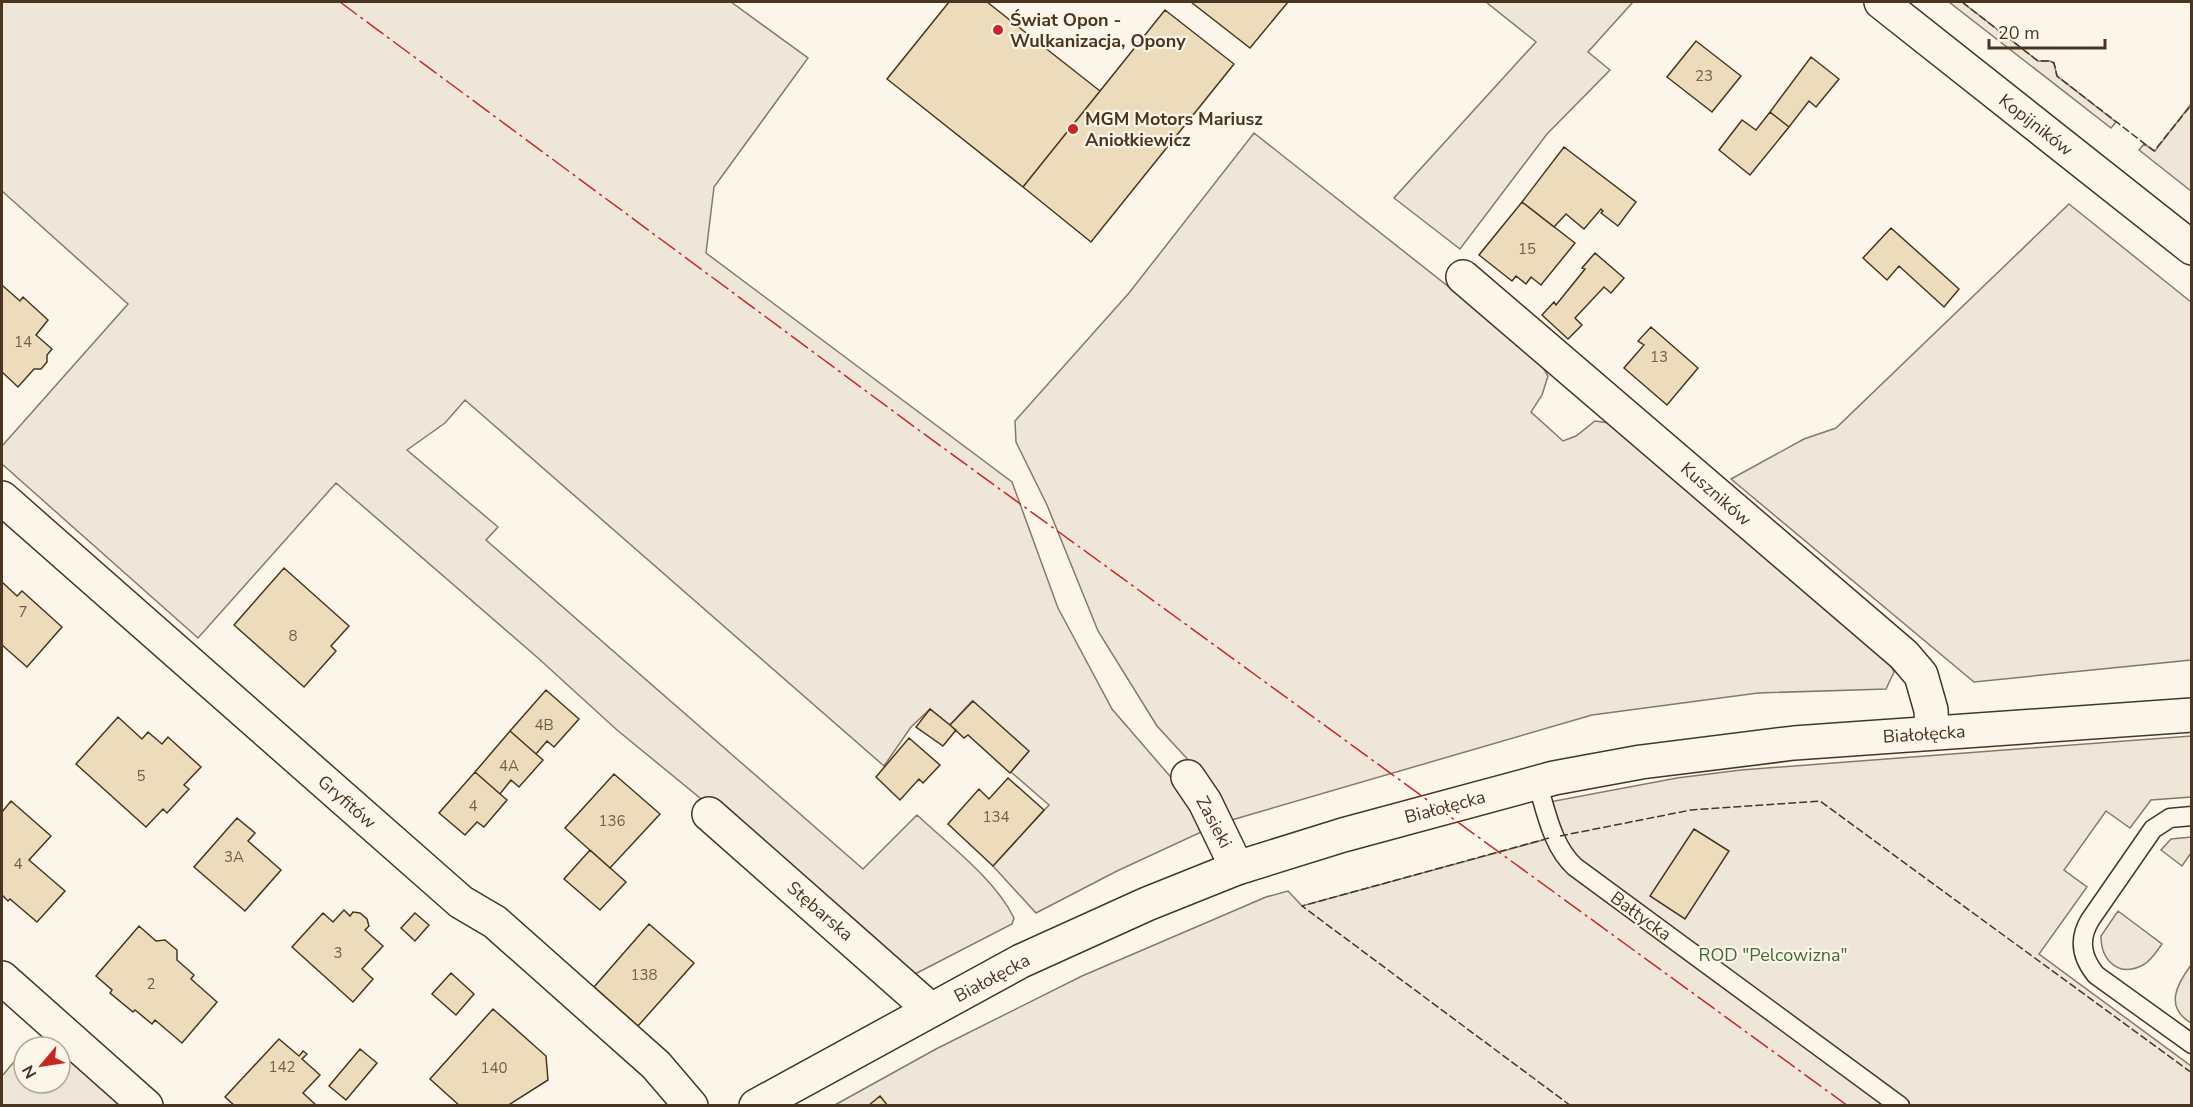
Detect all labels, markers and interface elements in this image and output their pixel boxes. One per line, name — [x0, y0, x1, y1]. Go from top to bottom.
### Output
place label: Świat Opon - Wulkanizacja, Opony — [1010, 8, 1186, 53]
scale bar — [1989, 12, 2104, 50]
text: 20 m — [1998, 21, 2040, 45]
marker: Świat Opon - Wulkanizacja, Opony — [991, 23, 1005, 37]
house number: 23 — [1695, 66, 1713, 86]
street label: Kopijników — [1994, 88, 2078, 162]
place label: MGM Motors Mariusz Aniołkiewicz — [1085, 107, 1263, 152]
marker: MGM Motors Mariusz Aniołkiewicz — [1066, 122, 1080, 136]
house number: 15 — [1518, 239, 1536, 259]
house number: 14 — [14, 332, 32, 352]
house number: 13 — [1650, 347, 1668, 367]
street label: Kuszników — [1676, 457, 1756, 531]
house number: 7 — [18, 602, 28, 622]
house number: 8 — [288, 626, 298, 646]
house number: 4B — [534, 715, 554, 735]
street label: Białołęcka — [1882, 719, 1966, 749]
house number: 4A — [499, 756, 519, 776]
house number: 5 — [136, 766, 146, 786]
street label: Gryfitów — [312, 770, 382, 834]
street label: Białołęcka — [1402, 785, 1488, 829]
street label: Zasieki — [1190, 792, 1238, 852]
house number: 4 — [468, 796, 478, 816]
house number: 134 — [982, 807, 1010, 827]
house number: 136 — [598, 811, 626, 831]
house number: 3A — [224, 847, 244, 867]
house number: 4 — [13, 854, 23, 874]
street label: Stębarska — [782, 876, 858, 946]
street label: Bałtycka — [1606, 886, 1676, 946]
house number: 3 — [333, 943, 343, 963]
park label: ROD "Pelcowizna" — [1698, 943, 1848, 967]
street label: Białołęcka — [950, 948, 1034, 1008]
house number: 138 — [630, 965, 658, 985]
house number: 2 — [146, 974, 156, 994]
north arrow — [12, 1035, 72, 1095]
house number: 142 — [268, 1057, 296, 1077]
house number: 140 — [480, 1058, 508, 1078]
text: N — [17, 1061, 42, 1082]

